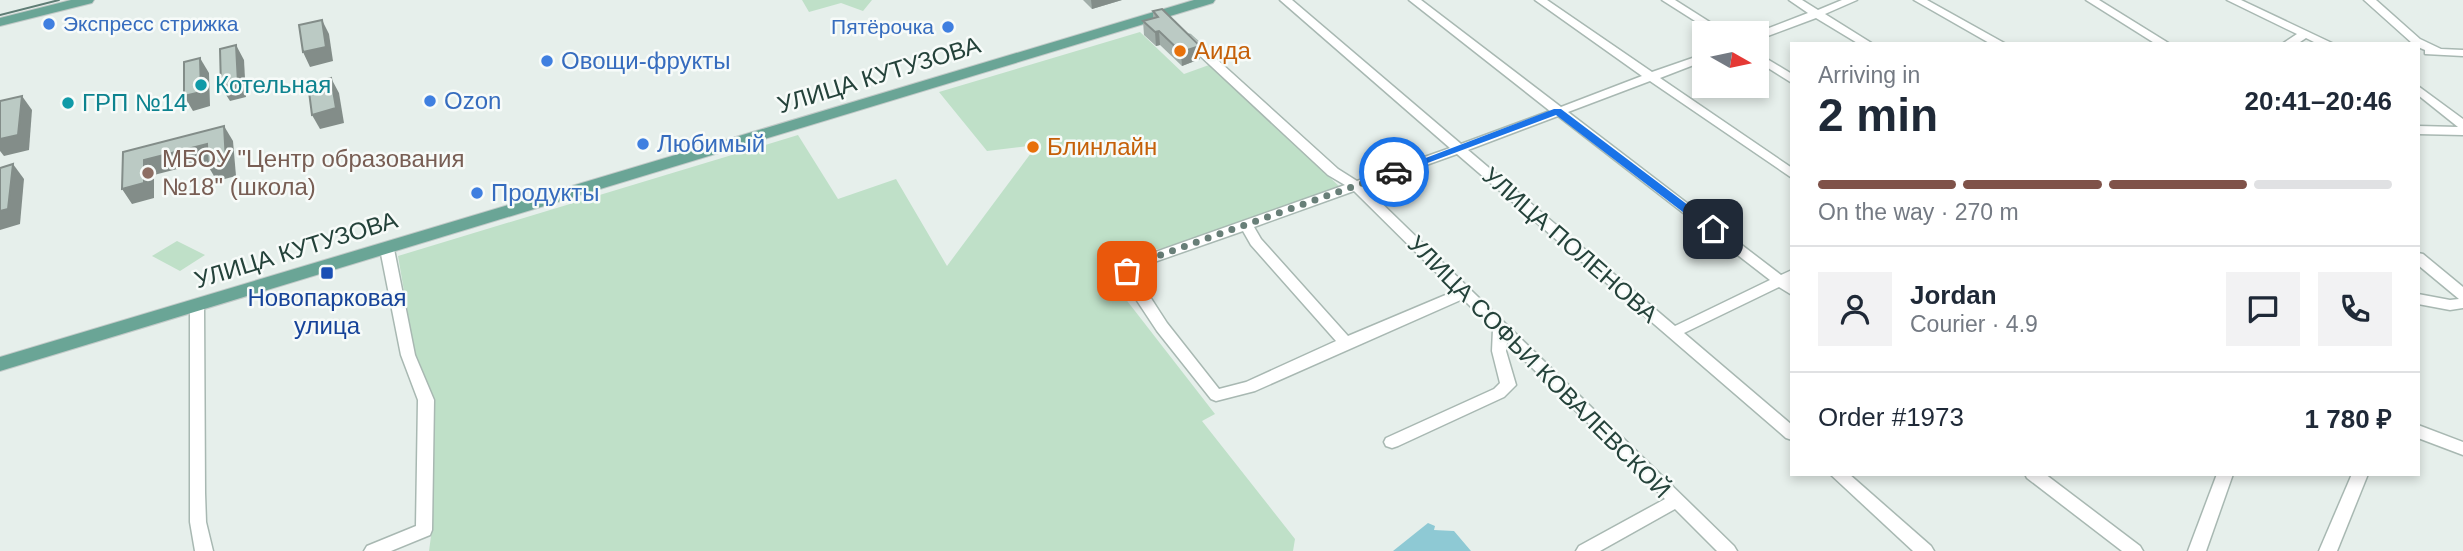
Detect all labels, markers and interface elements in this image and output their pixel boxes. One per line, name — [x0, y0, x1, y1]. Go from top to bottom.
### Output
place label: Экспресс стрижка — [63, 12, 239, 35]
place label: Пятёрочка — [831, 15, 934, 38]
marker: Экспресс стрижка — [41, 16, 57, 32]
marker: Пятёрочка — [940, 19, 956, 35]
north arrow — [1692, 21, 1769, 98]
map controls — [1692, 21, 1769, 98]
street label: УЛИЦА КУТУЗОВА — [774, 31, 984, 118]
place label: Аида — [1194, 37, 1251, 64]
marker: Аида — [1172, 43, 1188, 59]
place label: Овощи-фрукты — [561, 47, 730, 74]
marker: Овощи-фрукты — [539, 53, 555, 69]
text: Arriving in — [1818, 62, 1920, 88]
place label: Котельная — [215, 71, 331, 98]
marker: Котельная — [193, 77, 209, 93]
text: 20:41–20:46 — [2245, 86, 2392, 116]
place label: Ozon — [444, 87, 501, 114]
place label: ГРП №14 — [82, 89, 187, 116]
text: 2 min — [1818, 89, 1938, 141]
marker: Ozon — [422, 93, 438, 109]
marker: ГРП №14 — [60, 95, 76, 111]
place label: Любимый — [657, 130, 765, 157]
place label: Блинлайн — [1047, 133, 1157, 160]
marker: Любимый — [635, 136, 651, 152]
courier — [1359, 137, 1429, 207]
marker: Блинлайн — [1025, 139, 1041, 155]
place label: МБОУ "Центр образования №18" (школа) — [162, 145, 465, 200]
icon: car — [1375, 153, 1413, 191]
street label: УЛИЦА ПОЛЕНОВА — [1478, 161, 1663, 328]
marker: МБОУ "Центр образования №18" (школа) — [140, 165, 156, 181]
place label: Продукты — [491, 179, 599, 206]
marker: Продукты — [469, 185, 485, 201]
pin — [1683, 199, 1743, 259]
text: On the way · 270 m — [1818, 199, 2019, 225]
street label: УЛИЦА КУТУЗОВА — [191, 206, 401, 293]
icon: home — [1694, 210, 1732, 248]
street label: УЛИЦА СОФЬИ КОВАЛЕВСКОЙ — [1403, 230, 1676, 503]
pin — [1097, 241, 1157, 301]
icon: bag — [1108, 252, 1146, 290]
marker: Новопарковая улица — [319, 265, 335, 281]
button: person — [1818, 272, 1892, 346]
button: chat — [2226, 272, 2300, 346]
button: phone — [2318, 272, 2392, 346]
text: Jordan — [1910, 280, 1997, 310]
place label: Новопарковая улица — [247, 284, 407, 339]
text: Courier · 4.9 — [1910, 311, 2038, 337]
text: Order #1973 — [1818, 402, 1964, 432]
text: 1 780 ₽ — [2305, 404, 2392, 434]

